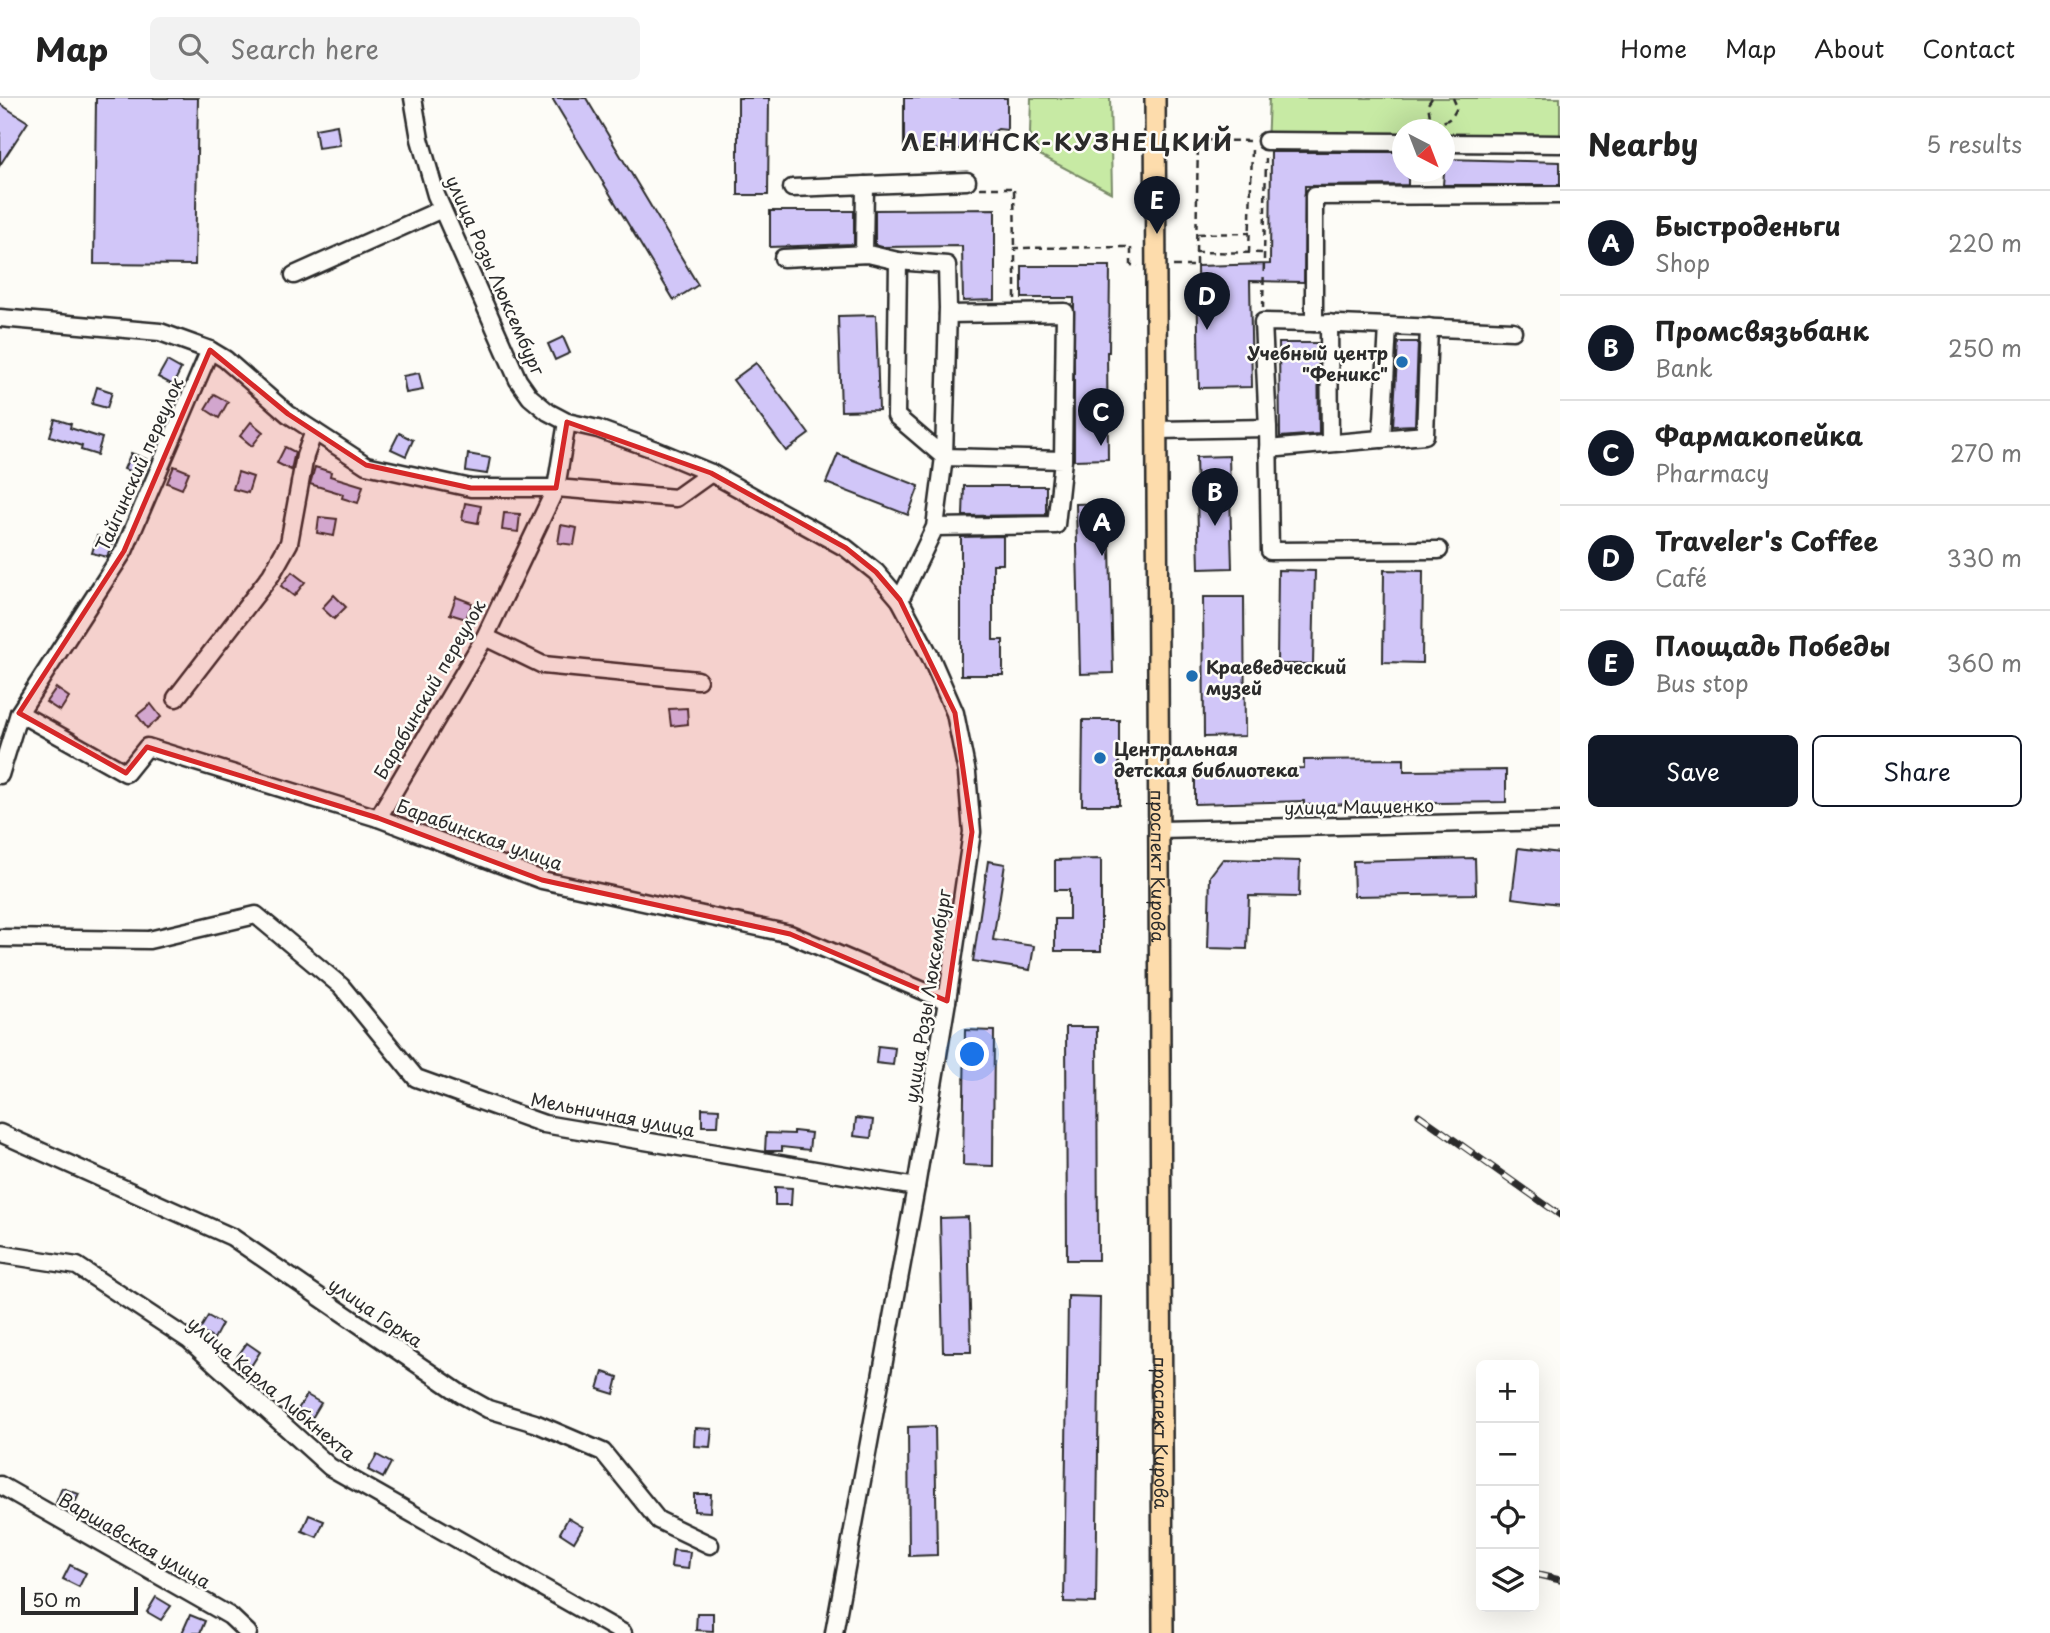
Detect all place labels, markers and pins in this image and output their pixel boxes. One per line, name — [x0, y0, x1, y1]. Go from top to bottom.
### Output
pin: E — [1134, 176, 1180, 234]
pin: D — [1184, 272, 1230, 330]
place label: Учебный центр "Феникс" — [1247, 339, 1388, 387]
marker: Учебный центр "Феникс" — [1394, 354, 1410, 370]
pin: C — [1078, 388, 1124, 446]
pin: B — [1192, 468, 1238, 526]
pin: A — [1079, 498, 1125, 556]
place label: Краеведческий музей — [1206, 653, 1347, 701]
marker: Краеведческий музей — [1184, 668, 1200, 684]
place label: Центральная детская библиотека — [1114, 735, 1299, 783]
marker: Центральная детская библиотека — [1092, 750, 1108, 766]

